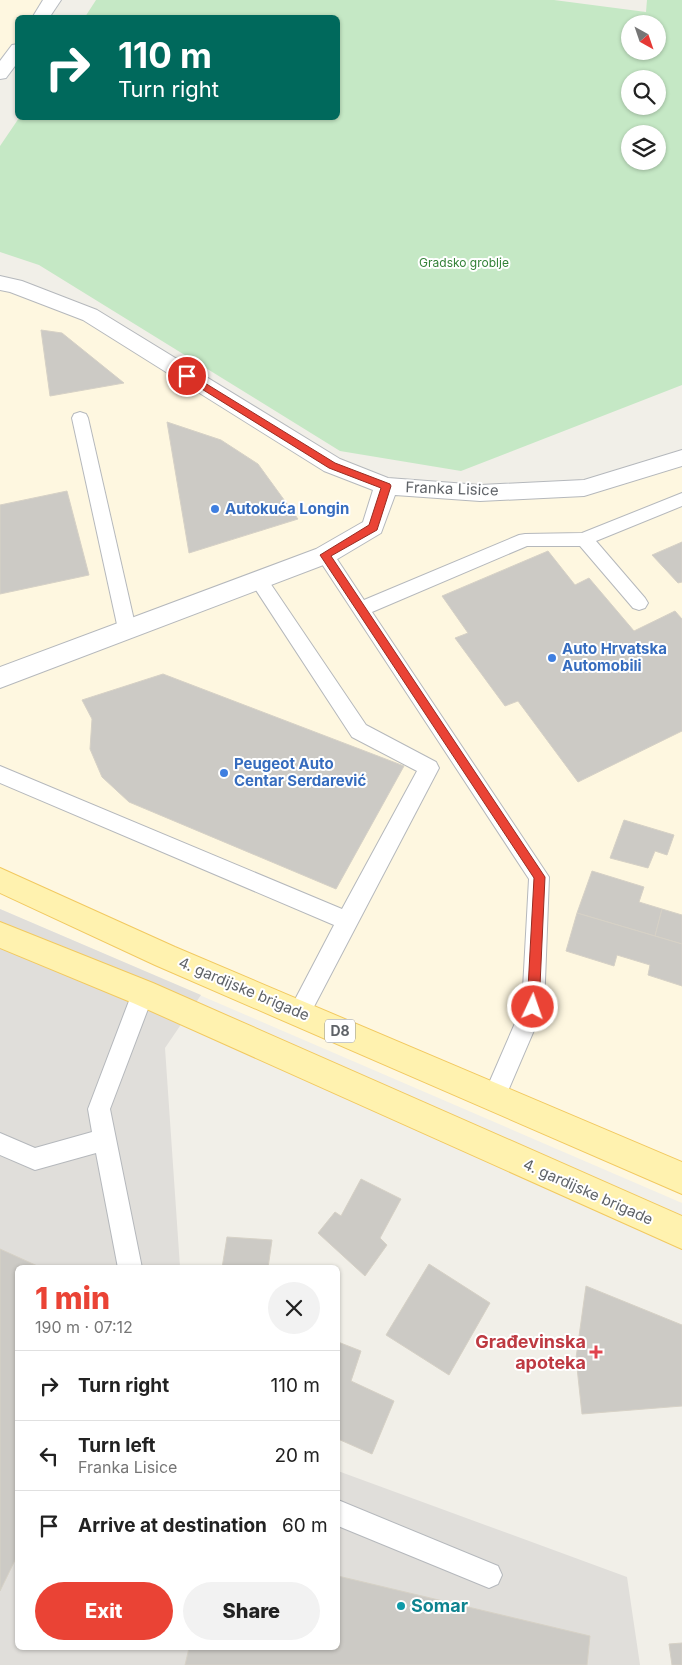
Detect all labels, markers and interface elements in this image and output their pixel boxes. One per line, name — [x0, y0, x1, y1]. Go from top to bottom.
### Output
north arrow — [621, 15, 666, 60]
map controls — [621, 15, 666, 170]
text: 110 m — [118, 34, 212, 76]
icon: right — [35, 35, 100, 100]
button: search — [621, 70, 666, 115]
text: Turn right — [118, 76, 219, 102]
button: layers — [621, 125, 666, 170]
park label: Gradsko groblje — [419, 255, 509, 270]
pin — [166, 355, 208, 397]
icon: arrive — [173, 362, 201, 390]
street label: Franka Lisice — [405, 477, 499, 500]
place label: Autokuća Longin — [225, 499, 349, 518]
marker: Autokuća Longin — [209, 503, 221, 515]
place label: Auto Hrvatska Automobili — [562, 639, 667, 675]
marker: Auto Hrvatska Automobili — [546, 652, 558, 664]
place label: Peugeot Auto Centar Serdarević — [234, 754, 366, 790]
marker: Peugeot Auto Centar Serdarević — [218, 767, 230, 779]
street label: 4. gardijske brigade — [176, 952, 312, 1025]
position arrow — [506, 980, 558, 1032]
road number: D8 — [325, 1019, 355, 1042]
street label: 4. gardijske brigade — [520, 1154, 656, 1229]
text: 1 min — [35, 1280, 110, 1316]
button: close — [268, 1282, 320, 1334]
text: 190 m · 07:12 — [35, 1317, 133, 1337]
place label: Građevinska apoteka — [475, 1331, 586, 1373]
marker: Građevinska apoteka — [590, 1346, 602, 1358]
icon: right — [35, 1372, 63, 1400]
text: Turn right — [78, 1374, 169, 1397]
text: 110 m — [271, 1374, 320, 1397]
text: Turn left — [78, 1434, 156, 1457]
icon: left — [35, 1442, 63, 1470]
text: 20 m — [274, 1444, 320, 1467]
text: Franka Lisice — [78, 1457, 177, 1477]
icon: arrive — [35, 1512, 63, 1540]
text: Arrive at destination — [78, 1514, 267, 1537]
text: 60 m — [282, 1514, 328, 1537]
button: Exit — [35, 1582, 173, 1640]
button: Share — [183, 1582, 320, 1640]
place label: Somar — [411, 1595, 468, 1616]
marker: Somar — [395, 1600, 407, 1612]

